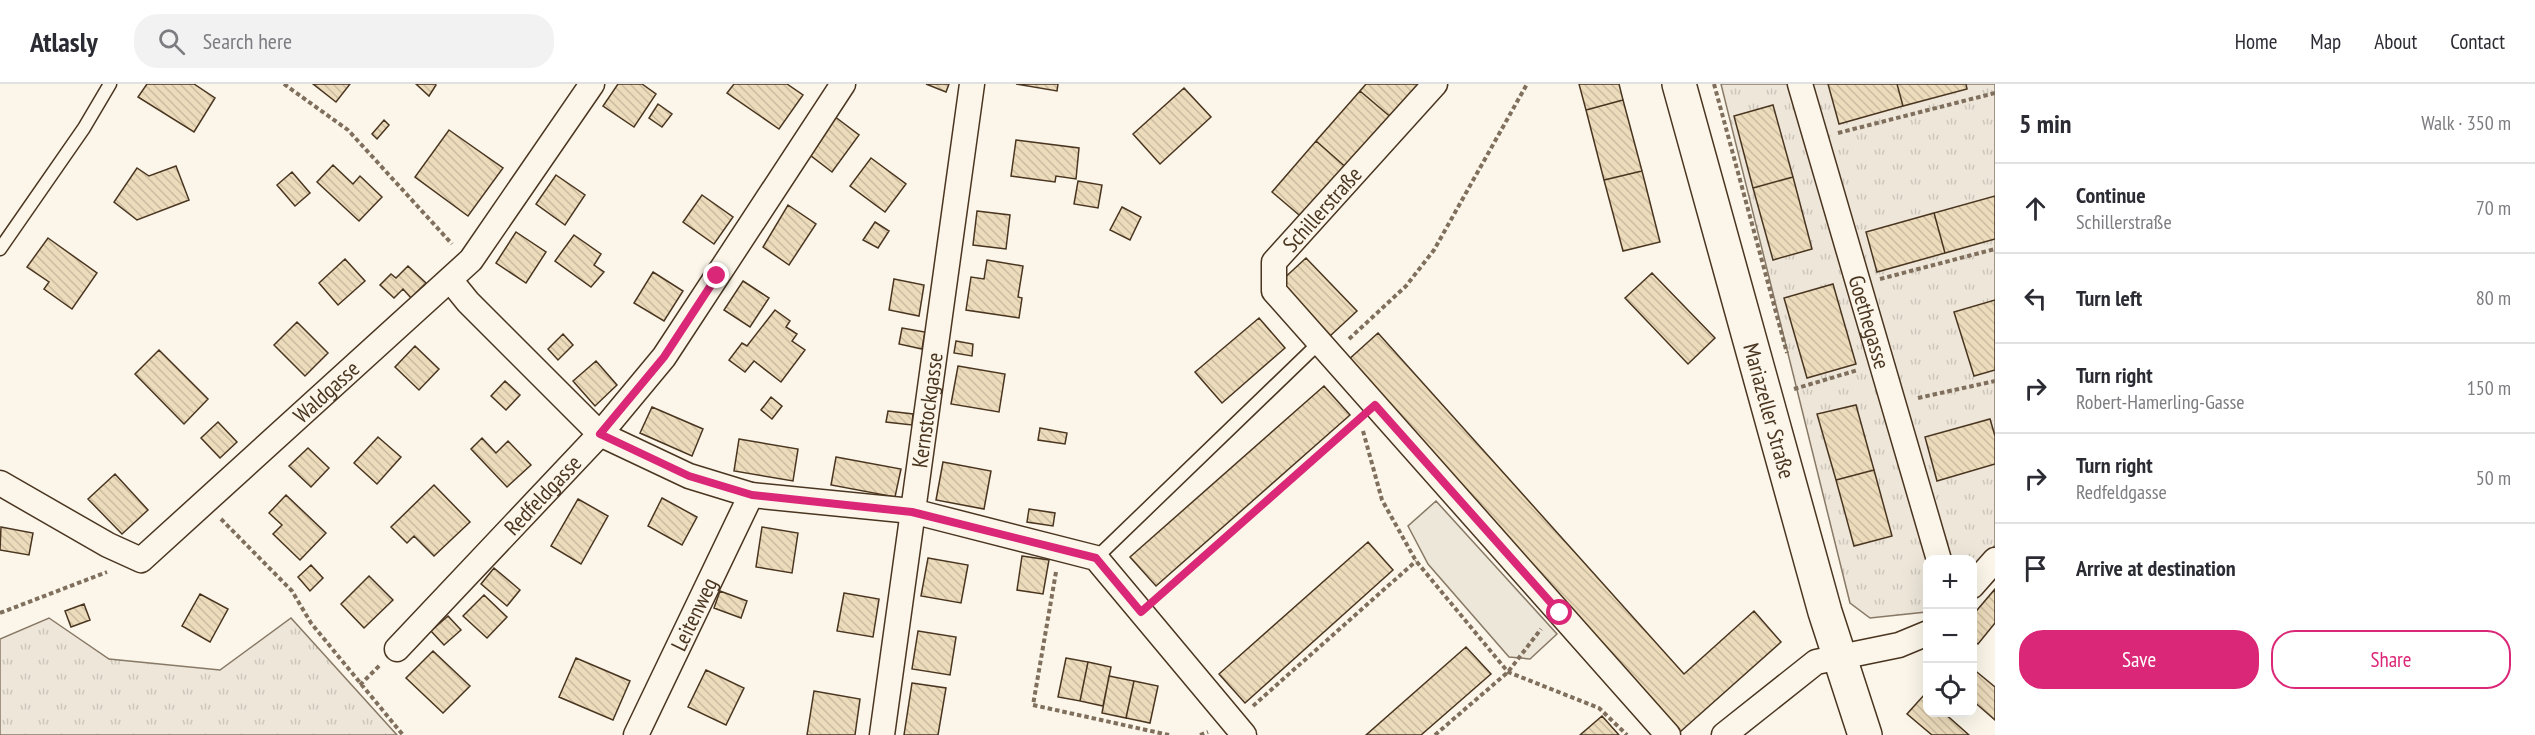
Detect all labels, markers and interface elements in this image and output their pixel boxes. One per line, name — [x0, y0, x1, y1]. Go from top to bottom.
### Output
search box — [134, 14, 554, 68]
text: Atlasly — [30, 23, 98, 60]
icon: search — [155, 25, 188, 58]
text: Search here — [203, 27, 292, 55]
text: Home — [2235, 28, 2277, 55]
text: Map — [2310, 28, 2341, 55]
text: About — [2374, 28, 2417, 55]
text: Contact — [2450, 28, 2505, 55]
text: 5 min — [2019, 107, 2072, 140]
text: Walk · 350 m — [2421, 110, 2511, 136]
street label: Schillerstraße — [1276, 161, 1368, 257]
text: Continue — [2076, 181, 2146, 209]
icon: ahead — [2019, 192, 2052, 225]
text: 70 m — [2476, 195, 2511, 221]
text: Schillerstraße — [2076, 209, 2172, 235]
route end — [703, 262, 729, 288]
street label: Goethegasse — [1843, 272, 1896, 372]
icon: left — [2019, 282, 2052, 315]
text: Turn left — [2076, 284, 2142, 312]
text: 80 m — [2476, 285, 2511, 311]
street label: Mariazeller Straße — [1737, 340, 1801, 482]
street label: Kernstockgasse — [905, 351, 949, 470]
street label: Waldgasse — [287, 354, 365, 429]
text: Turn right — [2076, 361, 2153, 389]
icon: right — [2019, 372, 2052, 405]
text: 150 m — [2467, 375, 2511, 401]
text: Robert-Hamerling-Gasse — [2076, 389, 2245, 415]
street label: Redfeldgasse — [498, 449, 587, 541]
text: Turn right — [2076, 451, 2153, 479]
icon: right — [2019, 462, 2052, 495]
text: 50 m — [2476, 465, 2511, 491]
text: Redfeldgasse — [2076, 479, 2167, 505]
icon: arrive — [2019, 552, 2052, 585]
text: Arrive at destination — [2076, 554, 2236, 582]
map controls — [1923, 555, 1977, 717]
button: + — [1923, 555, 1977, 609]
street label: Leitenweg — [664, 573, 723, 655]
route start — [1546, 599, 1572, 625]
button: − — [1923, 609, 1977, 663]
button: Save — [2019, 630, 2259, 689]
button: Share — [2271, 630, 2511, 689]
button: locate — [1923, 663, 1977, 717]

